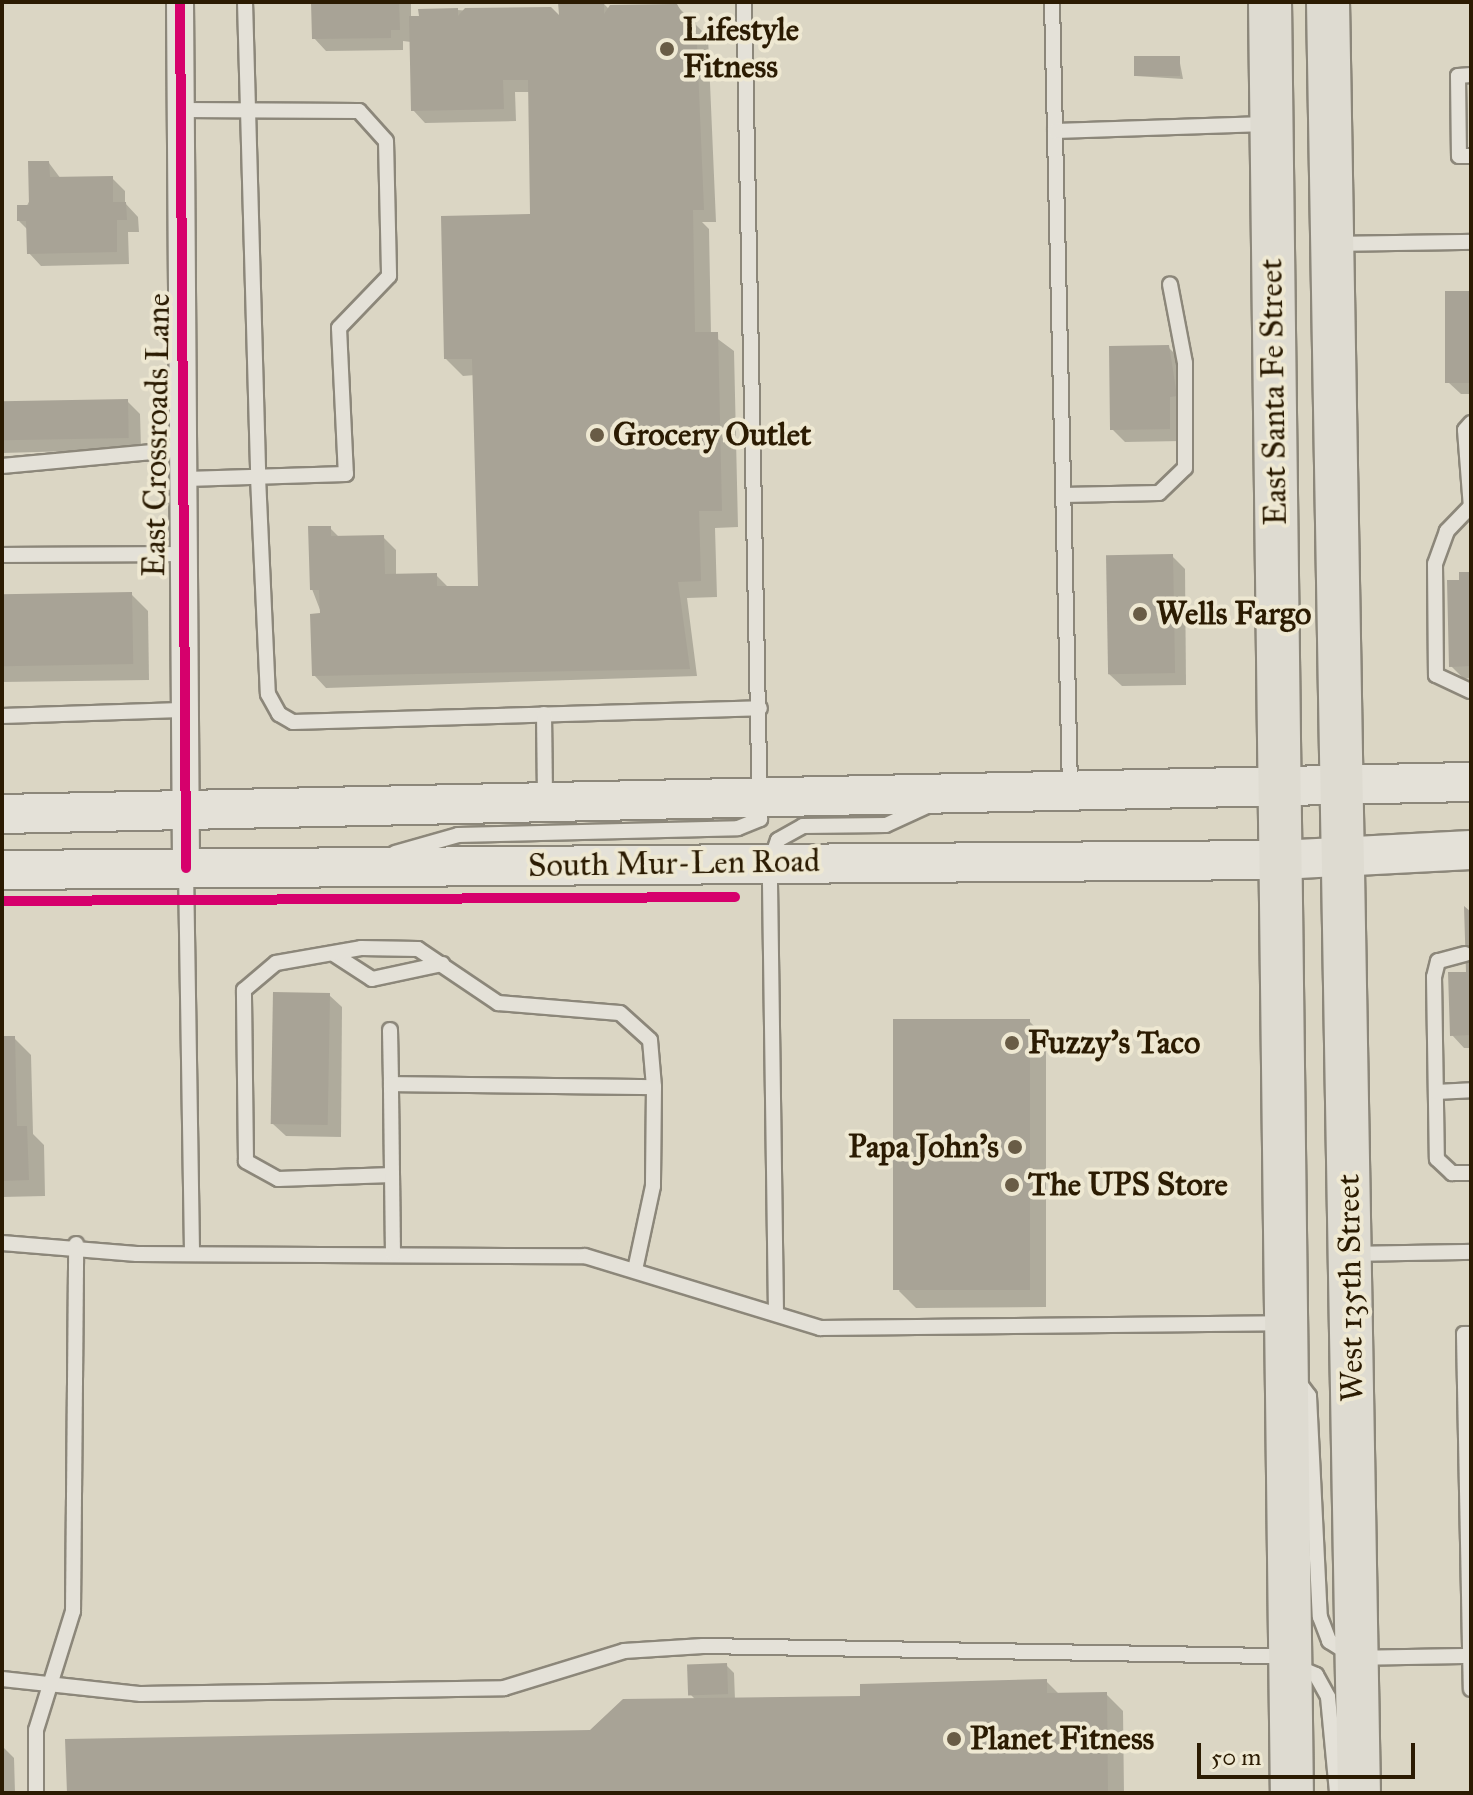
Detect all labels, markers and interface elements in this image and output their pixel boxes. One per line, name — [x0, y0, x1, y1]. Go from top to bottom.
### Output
place label: Lifestyle Fitness — [683, 12, 799, 87]
marker: Lifestyle Fitness — [658, 40, 676, 58]
street label: East Santa Fe Street — [1252, 258, 1296, 526]
street label: East Crossroads Lane — [135, 293, 179, 577]
place label: Grocery Outlet — [613, 416, 811, 454]
marker: Grocery Outlet — [588, 426, 606, 444]
place label: Wells Fargo — [1156, 595, 1311, 633]
marker: Wells Fargo — [1131, 605, 1149, 623]
street label: South Mur-Len Road — [528, 842, 820, 886]
place label: Fuzzy's Taco — [1028, 1024, 1200, 1062]
marker: Fuzzy's Taco — [1003, 1034, 1021, 1052]
place label: Papa John's — [848, 1128, 999, 1166]
marker: Papa John's — [1006, 1138, 1024, 1156]
place label: The UPS Store — [1028, 1166, 1228, 1204]
street label: West 135th Street — [1330, 1174, 1372, 1402]
marker: The UPS Store — [1003, 1176, 1021, 1194]
place label: Planet Fitness — [970, 1720, 1154, 1758]
scale bar — [1201, 1727, 1419, 1777]
marker: Planet Fitness — [945, 1730, 963, 1748]
text: 50 m — [1211, 1742, 1261, 1772]

